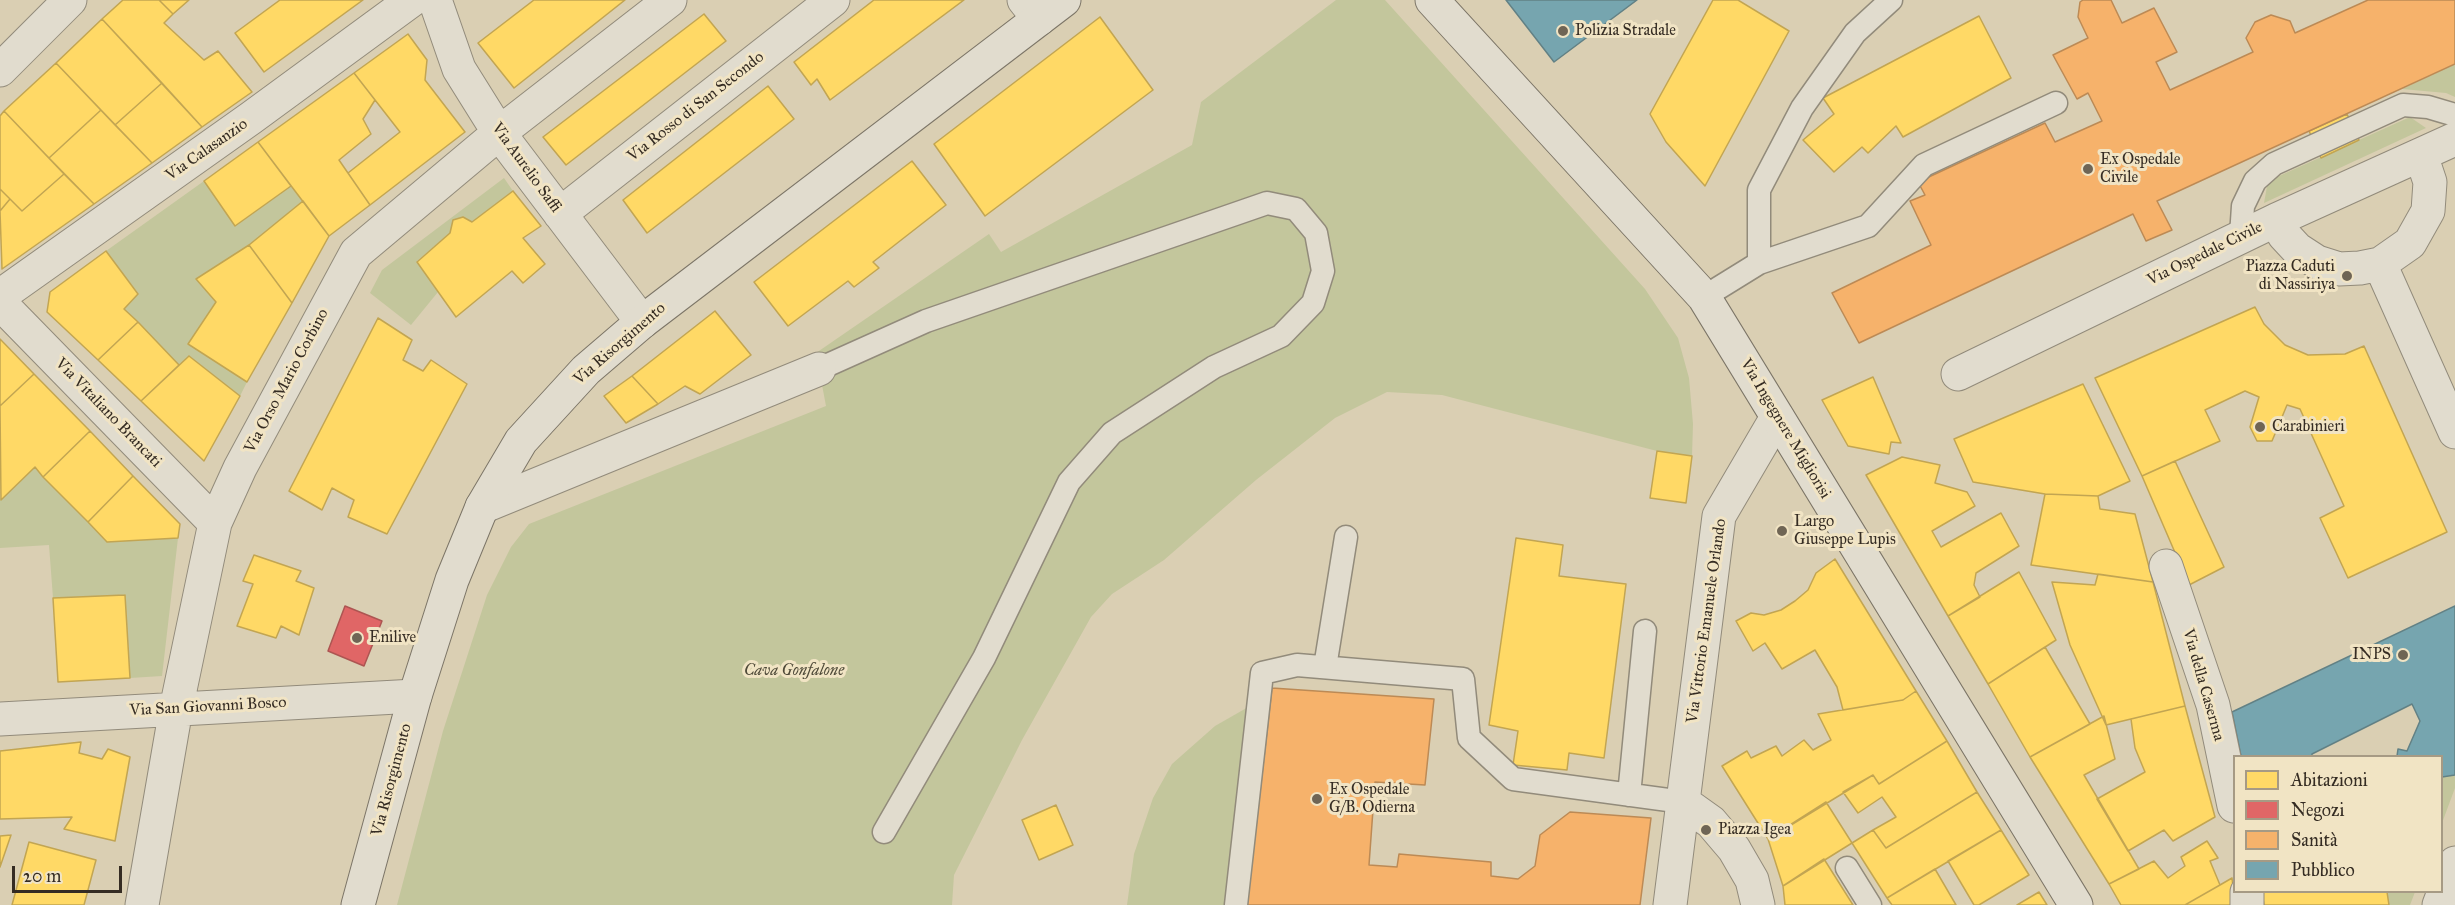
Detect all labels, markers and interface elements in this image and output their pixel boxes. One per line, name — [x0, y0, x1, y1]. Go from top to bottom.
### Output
place label: Polizia Stradale — [1575, 21, 1676, 41]
marker: Polizia Stradale — [1556, 24, 1570, 38]
street label: Via Rosso di San Secondo — [624, 48, 768, 166]
street label: Via Calasanzio — [162, 115, 252, 185]
street label: Via Aurelio Saffi — [487, 119, 565, 217]
place label: Ex Ospedale Civile — [2100, 150, 2180, 188]
marker: Ex Ospedale Civile — [2081, 162, 2095, 176]
street label: Via Ospedale Civile — [2144, 218, 2266, 290]
place label: Piazza Caduti di Nassiriya — [2245, 257, 2335, 295]
marker: Piazza Caduti di Nassiriya — [2340, 269, 2354, 283]
street label: Via Risorgimento — [570, 299, 670, 389]
street label: Via Orso Mario Corbino — [241, 306, 333, 456]
street label: Via Vitaliano Brancati — [51, 354, 165, 472]
street label: Via Ingegnere Migliorisi — [1736, 356, 1834, 502]
place label: Carabinieri — [2272, 417, 2345, 437]
marker: Carabinieri — [2253, 420, 2267, 434]
place label: Largo Giuseppe Lupis — [1794, 512, 1896, 550]
street label: Via Vittorio Emanuele Orlando — [1683, 517, 1731, 725]
marker: Largo Giuseppe Lupis — [1775, 524, 1789, 538]
street label: Via della Caserma — [2178, 627, 2228, 743]
place label: Enilive — [369, 628, 416, 648]
marker: Enilive — [350, 631, 364, 645]
place label: INPS — [2352, 645, 2391, 665]
marker: INPS — [2396, 648, 2410, 662]
park label: Cava Gonfalone — [744, 661, 844, 681]
street label: Via San Giovanni Bosco — [129, 693, 287, 721]
street label: Via Risorgimento — [368, 722, 416, 838]
legend — [2233, 755, 2443, 893]
text: Abitazioni — [2291, 769, 2368, 791]
place label: Ex Ospedale G/B. Odierna — [1329, 780, 1415, 818]
marker: Ex Ospedale G/B. Odierna — [1310, 792, 1324, 806]
text: Negozi — [2291, 799, 2344, 821]
place label: Piazza Igea — [1718, 820, 1791, 840]
marker: Piazza Igea — [1699, 823, 1713, 837]
text: Sanità — [2291, 829, 2338, 851]
scale bar — [15, 854, 124, 892]
text: Pubblico — [2291, 859, 2355, 881]
text: 20 m — [23, 865, 61, 887]

